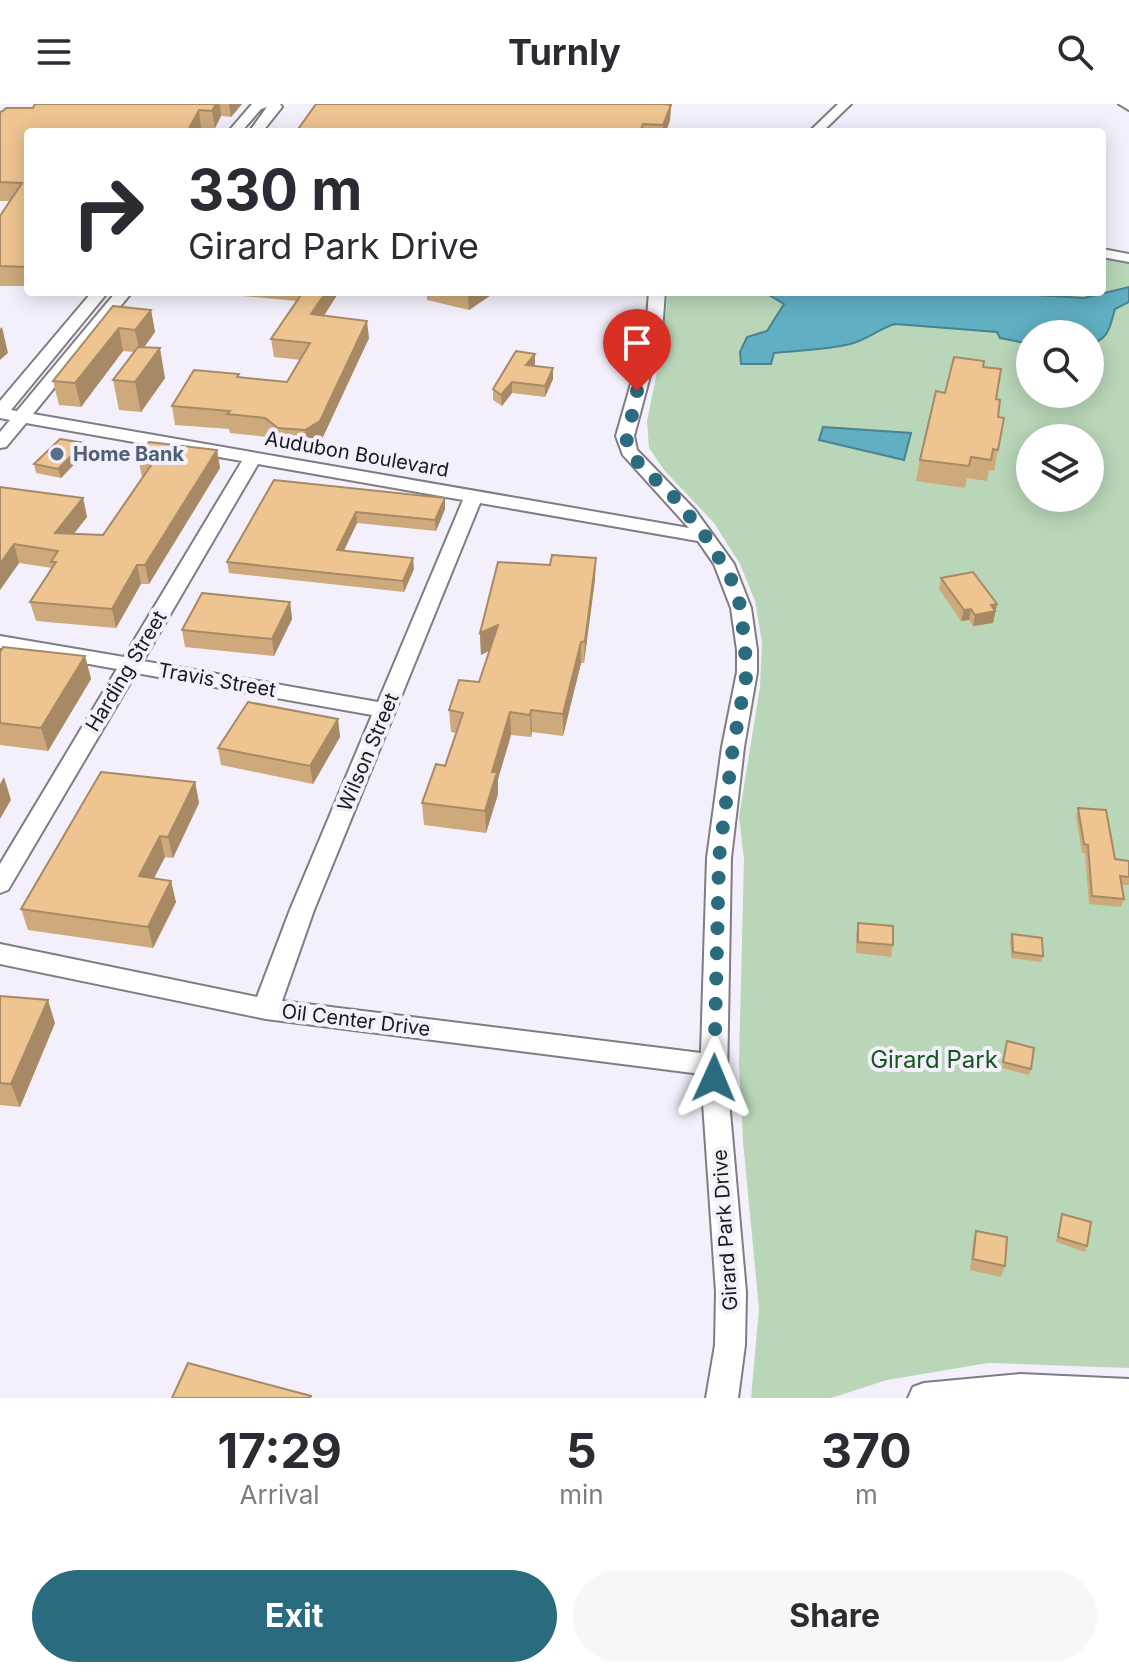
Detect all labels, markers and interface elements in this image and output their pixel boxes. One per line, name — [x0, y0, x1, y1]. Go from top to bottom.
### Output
icon: menu — [32, 30, 76, 74]
text: Turnly — [508, 30, 621, 74]
icon: search — [1053, 30, 1097, 74]
text: 330 m — [188, 156, 362, 224]
icon: right — [56, 160, 160, 264]
text: Girard Park Drive — [188, 224, 479, 268]
pin — [603, 309, 671, 391]
map controls — [1016, 320, 1104, 512]
button: search — [1016, 320, 1104, 408]
icon: arrive — [615, 321, 659, 365]
button: layers — [1016, 424, 1104, 512]
street label: Audubon Boulevard — [263, 426, 451, 482]
place label: Home Bank — [73, 442, 184, 466]
marker: Home Bank — [48, 445, 66, 463]
street label: Harding Street — [81, 606, 172, 736]
street label: Travis Street — [156, 658, 278, 702]
street label: Wilson Street — [332, 689, 404, 815]
street label: Oil Center Drive — [280, 999, 432, 1041]
position arrow — [672, 1036, 756, 1120]
park label: Girard Park — [870, 1045, 998, 1074]
street label: Girard Park Drive — [707, 1149, 743, 1311]
text: 17:29 — [217, 1421, 342, 1480]
text: 5 — [566, 1421, 597, 1480]
text: 370 — [821, 1421, 912, 1480]
text: Arrival — [240, 1479, 320, 1510]
text: min — [559, 1479, 604, 1510]
text: m — [855, 1479, 878, 1510]
button: Exit — [32, 1570, 557, 1662]
button: Share — [573, 1570, 1097, 1662]

